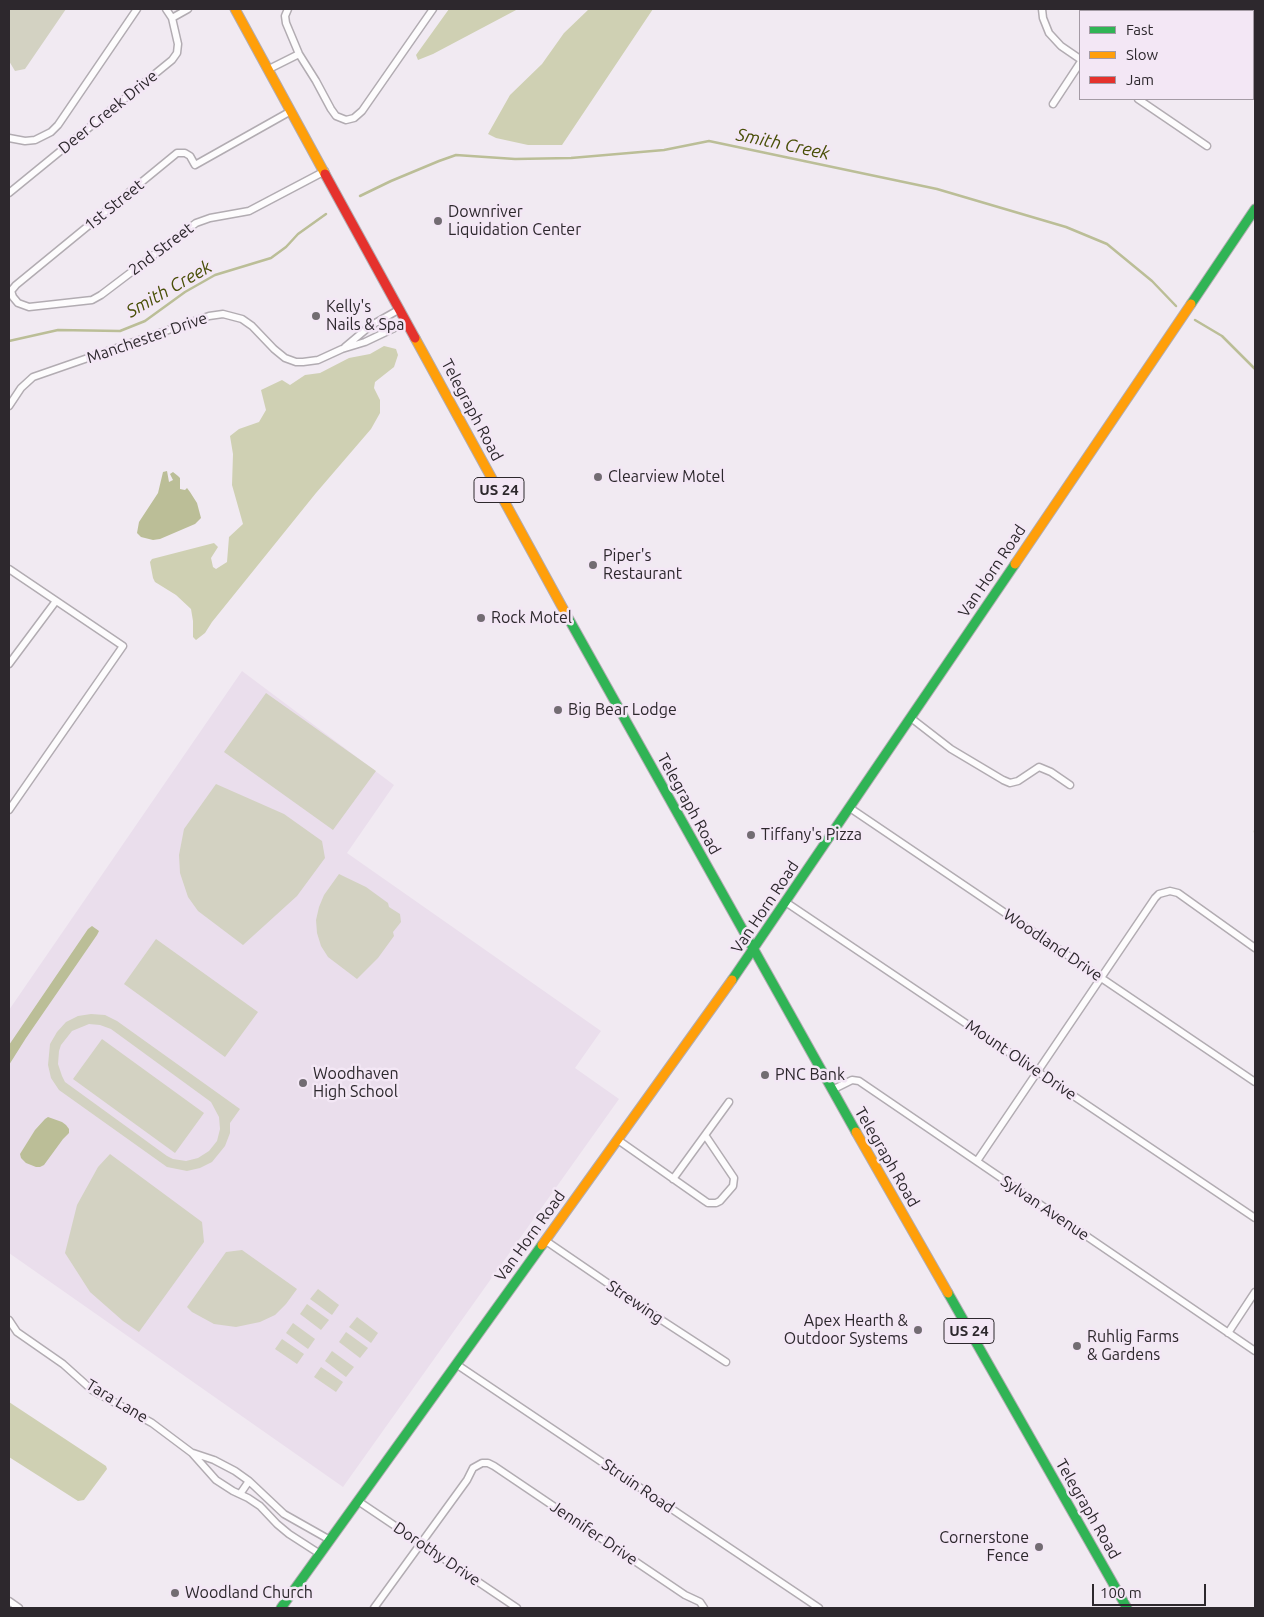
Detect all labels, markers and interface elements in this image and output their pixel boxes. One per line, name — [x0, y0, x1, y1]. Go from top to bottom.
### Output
legend — [1079, 10, 1254, 100]
text: Fast — [1126, 21, 1153, 38]
text: Slow — [1126, 46, 1158, 63]
street label: Deer Creek Drive — [55, 66, 161, 158]
text: Jam — [1126, 71, 1154, 88]
water label: Smith Creek — [734, 124, 832, 164]
street label: 1st Street — [81, 175, 147, 235]
place label: Downriver Liquidation Center — [448, 202, 581, 240]
marker: Downriver Liquidation Center — [432, 215, 444, 227]
street label: 2nd Street — [125, 219, 197, 279]
water label: Smith Creek — [122, 256, 216, 322]
place label: Kelly's Nails & Spa — [326, 297, 404, 335]
street label: Manchester Drive — [84, 308, 210, 368]
marker: Kelly's Nails & Spa — [310, 310, 322, 322]
street label: Telegraph Road — [437, 356, 507, 464]
place label: Clearview Motel — [608, 467, 725, 487]
marker: Clearview Motel — [592, 471, 604, 483]
road number: US 24 — [474, 478, 524, 502]
street label: Van Horn Road — [954, 521, 1030, 621]
place label: Piper's Restaurant — [603, 546, 682, 584]
marker: Piper's Restaurant — [587, 559, 599, 571]
place label: Rock Motel — [491, 608, 572, 628]
marker: Rock Motel — [475, 612, 487, 624]
place label: Big Bear Lodge — [568, 700, 677, 720]
marker: Big Bear Lodge — [552, 704, 564, 716]
street label: Telegraph Road — [653, 750, 725, 858]
place label: Tiffany's Pizza — [761, 825, 862, 845]
marker: Tiffany's Pizza — [745, 829, 757, 841]
street label: Van Horn Road — [727, 857, 803, 957]
street label: Woodland Drive — [1000, 905, 1106, 985]
street label: Mount Olive Drive — [962, 1016, 1080, 1104]
place label: Woodhaven High School — [313, 1064, 399, 1102]
place label: PNC Bank — [775, 1065, 845, 1085]
marker: PNC Bank — [759, 1069, 771, 1081]
marker: Woodhaven High School — [297, 1077, 309, 1089]
street label: Telegraph Road — [851, 1103, 923, 1211]
street label: Sylvan Avenue — [997, 1171, 1093, 1245]
street label: Van Horn Road — [491, 1187, 569, 1285]
street label: Strewing — [603, 1276, 667, 1328]
place label: Apex Hearth & Outdoor Systems — [784, 1311, 908, 1349]
road number: US 24 — [944, 1318, 994, 1344]
marker: Apex Hearth & Outdoor Systems — [912, 1324, 924, 1336]
place label: Ruhlig Farms & Gardens — [1087, 1327, 1179, 1365]
marker: Ruhlig Farms & Gardens — [1071, 1340, 1083, 1352]
street label: Tara Lane — [83, 1375, 151, 1427]
street label: Struin Road — [598, 1455, 678, 1517]
street label: Telegraph Road — [1052, 1455, 1124, 1563]
street label: Jennifer Drive — [547, 1497, 641, 1569]
street label: Dorothy Drive — [390, 1518, 484, 1590]
place label: Cornerstone Fence — [939, 1528, 1029, 1566]
marker: Cornerstone Fence — [1033, 1541, 1045, 1553]
scale bar — [1094, 1574, 1208, 1606]
place label: Woodland Church — [185, 1583, 313, 1603]
text: 100 m — [1100, 1584, 1142, 1601]
marker: Woodland Church — [169, 1587, 181, 1599]

